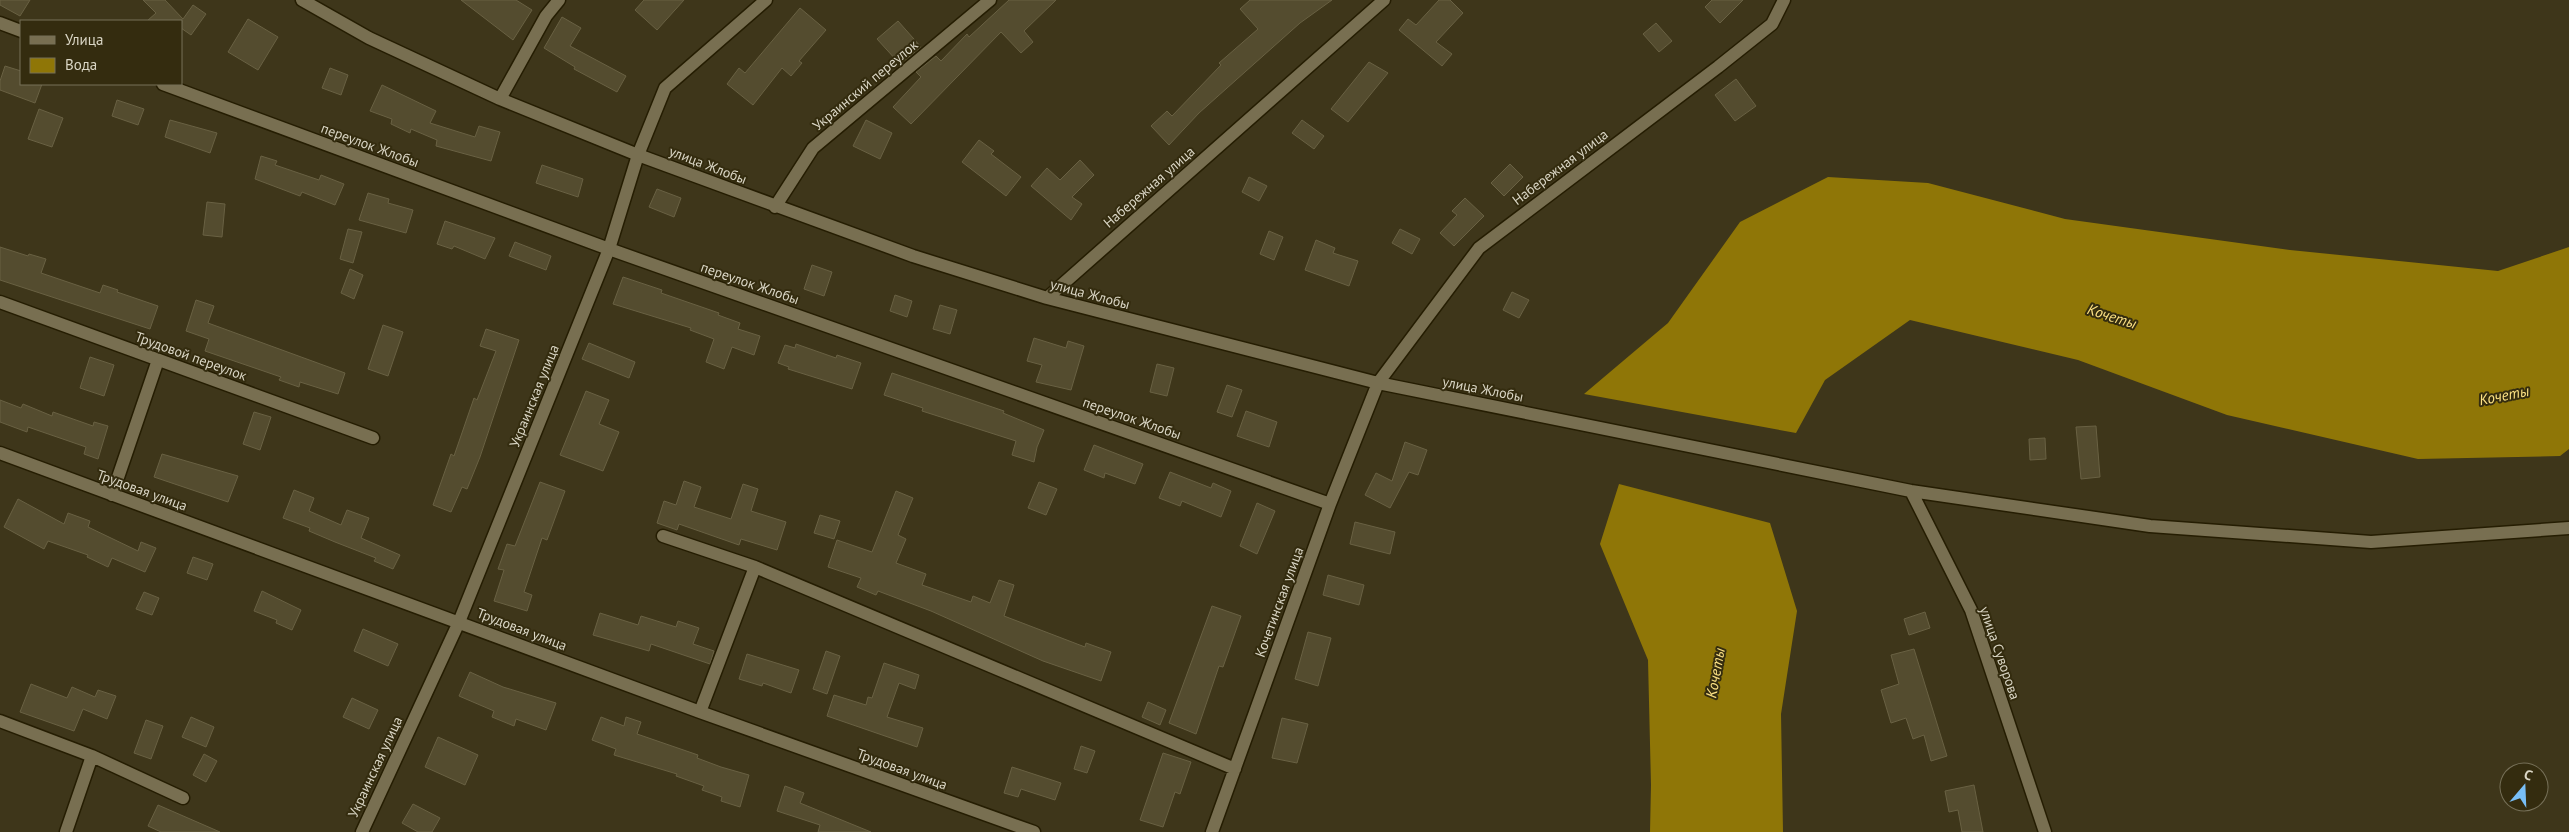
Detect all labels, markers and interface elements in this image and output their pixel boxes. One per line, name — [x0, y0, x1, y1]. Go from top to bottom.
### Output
legend — [20, 20, 182, 85]
text: Улица — [65, 30, 103, 49]
street label: Украинский переулок — [809, 35, 922, 134]
text: Вода — [65, 55, 97, 74]
street label: переулок Жлобы — [319, 119, 421, 171]
street label: Набережная улица — [1509, 125, 1612, 209]
street label: улица Жлобы — [667, 142, 749, 188]
street label: Набережная улица — [1100, 142, 1198, 232]
street label: переулок Жлобы — [698, 258, 802, 308]
street label: улица Жлобы — [1048, 275, 1132, 313]
water label: Кочеты — [2085, 299, 2139, 333]
street label: Трудовой переулок — [133, 327, 250, 385]
street label: Украинская улица — [505, 342, 563, 450]
street label: улица Жлобы — [1441, 372, 1525, 406]
water label: Кочеты — [2477, 381, 2531, 409]
street label: переулок Жлобы — [1080, 393, 1184, 443]
street label: Трудовая улица — [94, 465, 190, 515]
street label: Кочетинская улица — [1251, 544, 1307, 660]
street label: Трудовая улица — [474, 604, 570, 654]
street label: улица Суворова — [1976, 604, 2024, 702]
water label: Кочеты — [1701, 646, 1729, 700]
street label: Украинская улица — [344, 714, 406, 820]
street label: Трудовая улица — [854, 744, 950, 794]
north arrow — [2499, 762, 2549, 812]
text: С — [2522, 765, 2535, 785]

